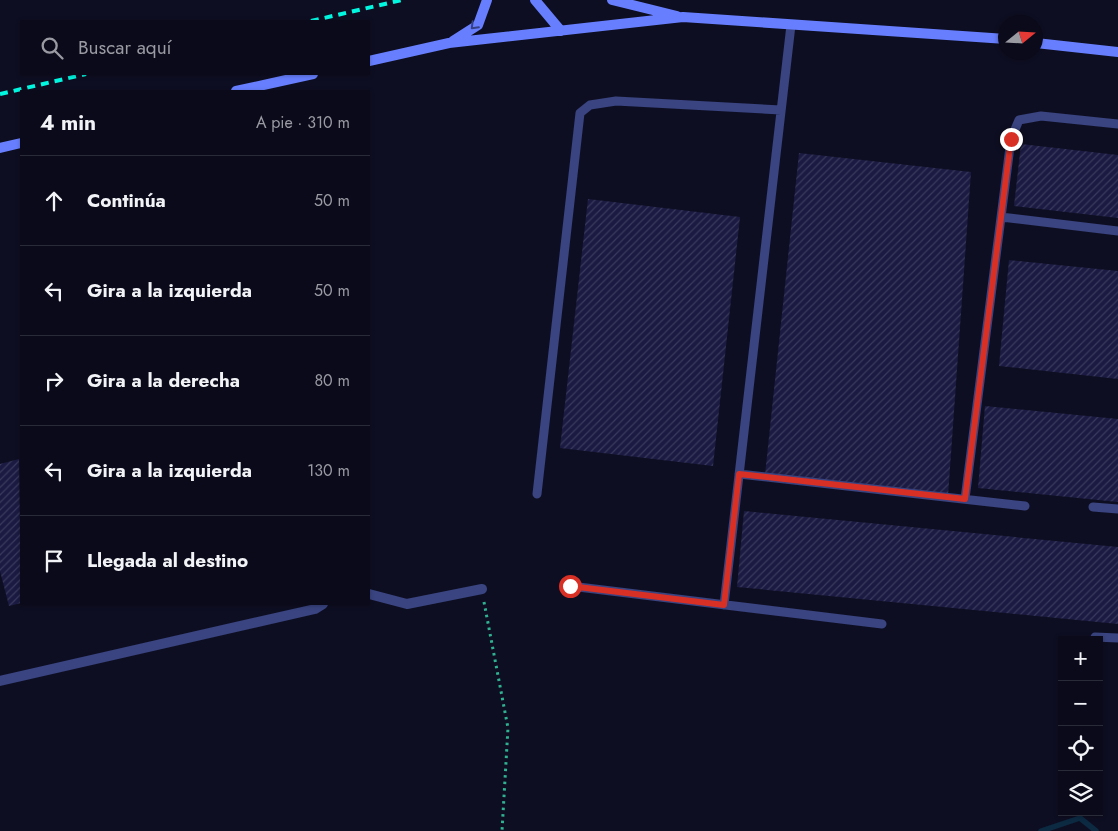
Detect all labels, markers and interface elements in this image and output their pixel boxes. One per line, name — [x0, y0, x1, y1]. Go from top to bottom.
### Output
north arrow — [998, 15, 1043, 60]
search box — [20, 20, 370, 75]
one-way arrow — [471, 20, 480, 29]
icon: search — [38, 34, 66, 62]
text: Buscar aquí — [78, 34, 172, 61]
text: 4 min — [40, 108, 96, 138]
text: A pie · 310 m — [256, 111, 350, 134]
route end — [1000, 128, 1023, 151]
icon: ahead — [40, 187, 68, 215]
text: Continúa — [87, 187, 166, 214]
text: 50 m — [314, 189, 350, 212]
icon: left — [40, 277, 68, 305]
text: Gira a la izquierda — [87, 277, 252, 304]
text: 50 m — [314, 279, 350, 302]
icon: right — [40, 367, 68, 395]
text: Gira a la derecha — [87, 367, 240, 394]
text: 80 m — [314, 369, 350, 392]
icon: left — [40, 457, 68, 485]
text: Gira a la izquierda — [87, 457, 252, 484]
text: 130 m — [307, 459, 350, 482]
icon: arrive — [40, 547, 68, 575]
text: Llegada al destino — [87, 547, 248, 574]
route start — [559, 575, 582, 598]
map controls — [1058, 636, 1103, 816]
button: + — [1058, 636, 1103, 681]
button: − — [1058, 681, 1103, 726]
button: locate — [1058, 726, 1103, 771]
button: layers — [1058, 771, 1103, 816]

